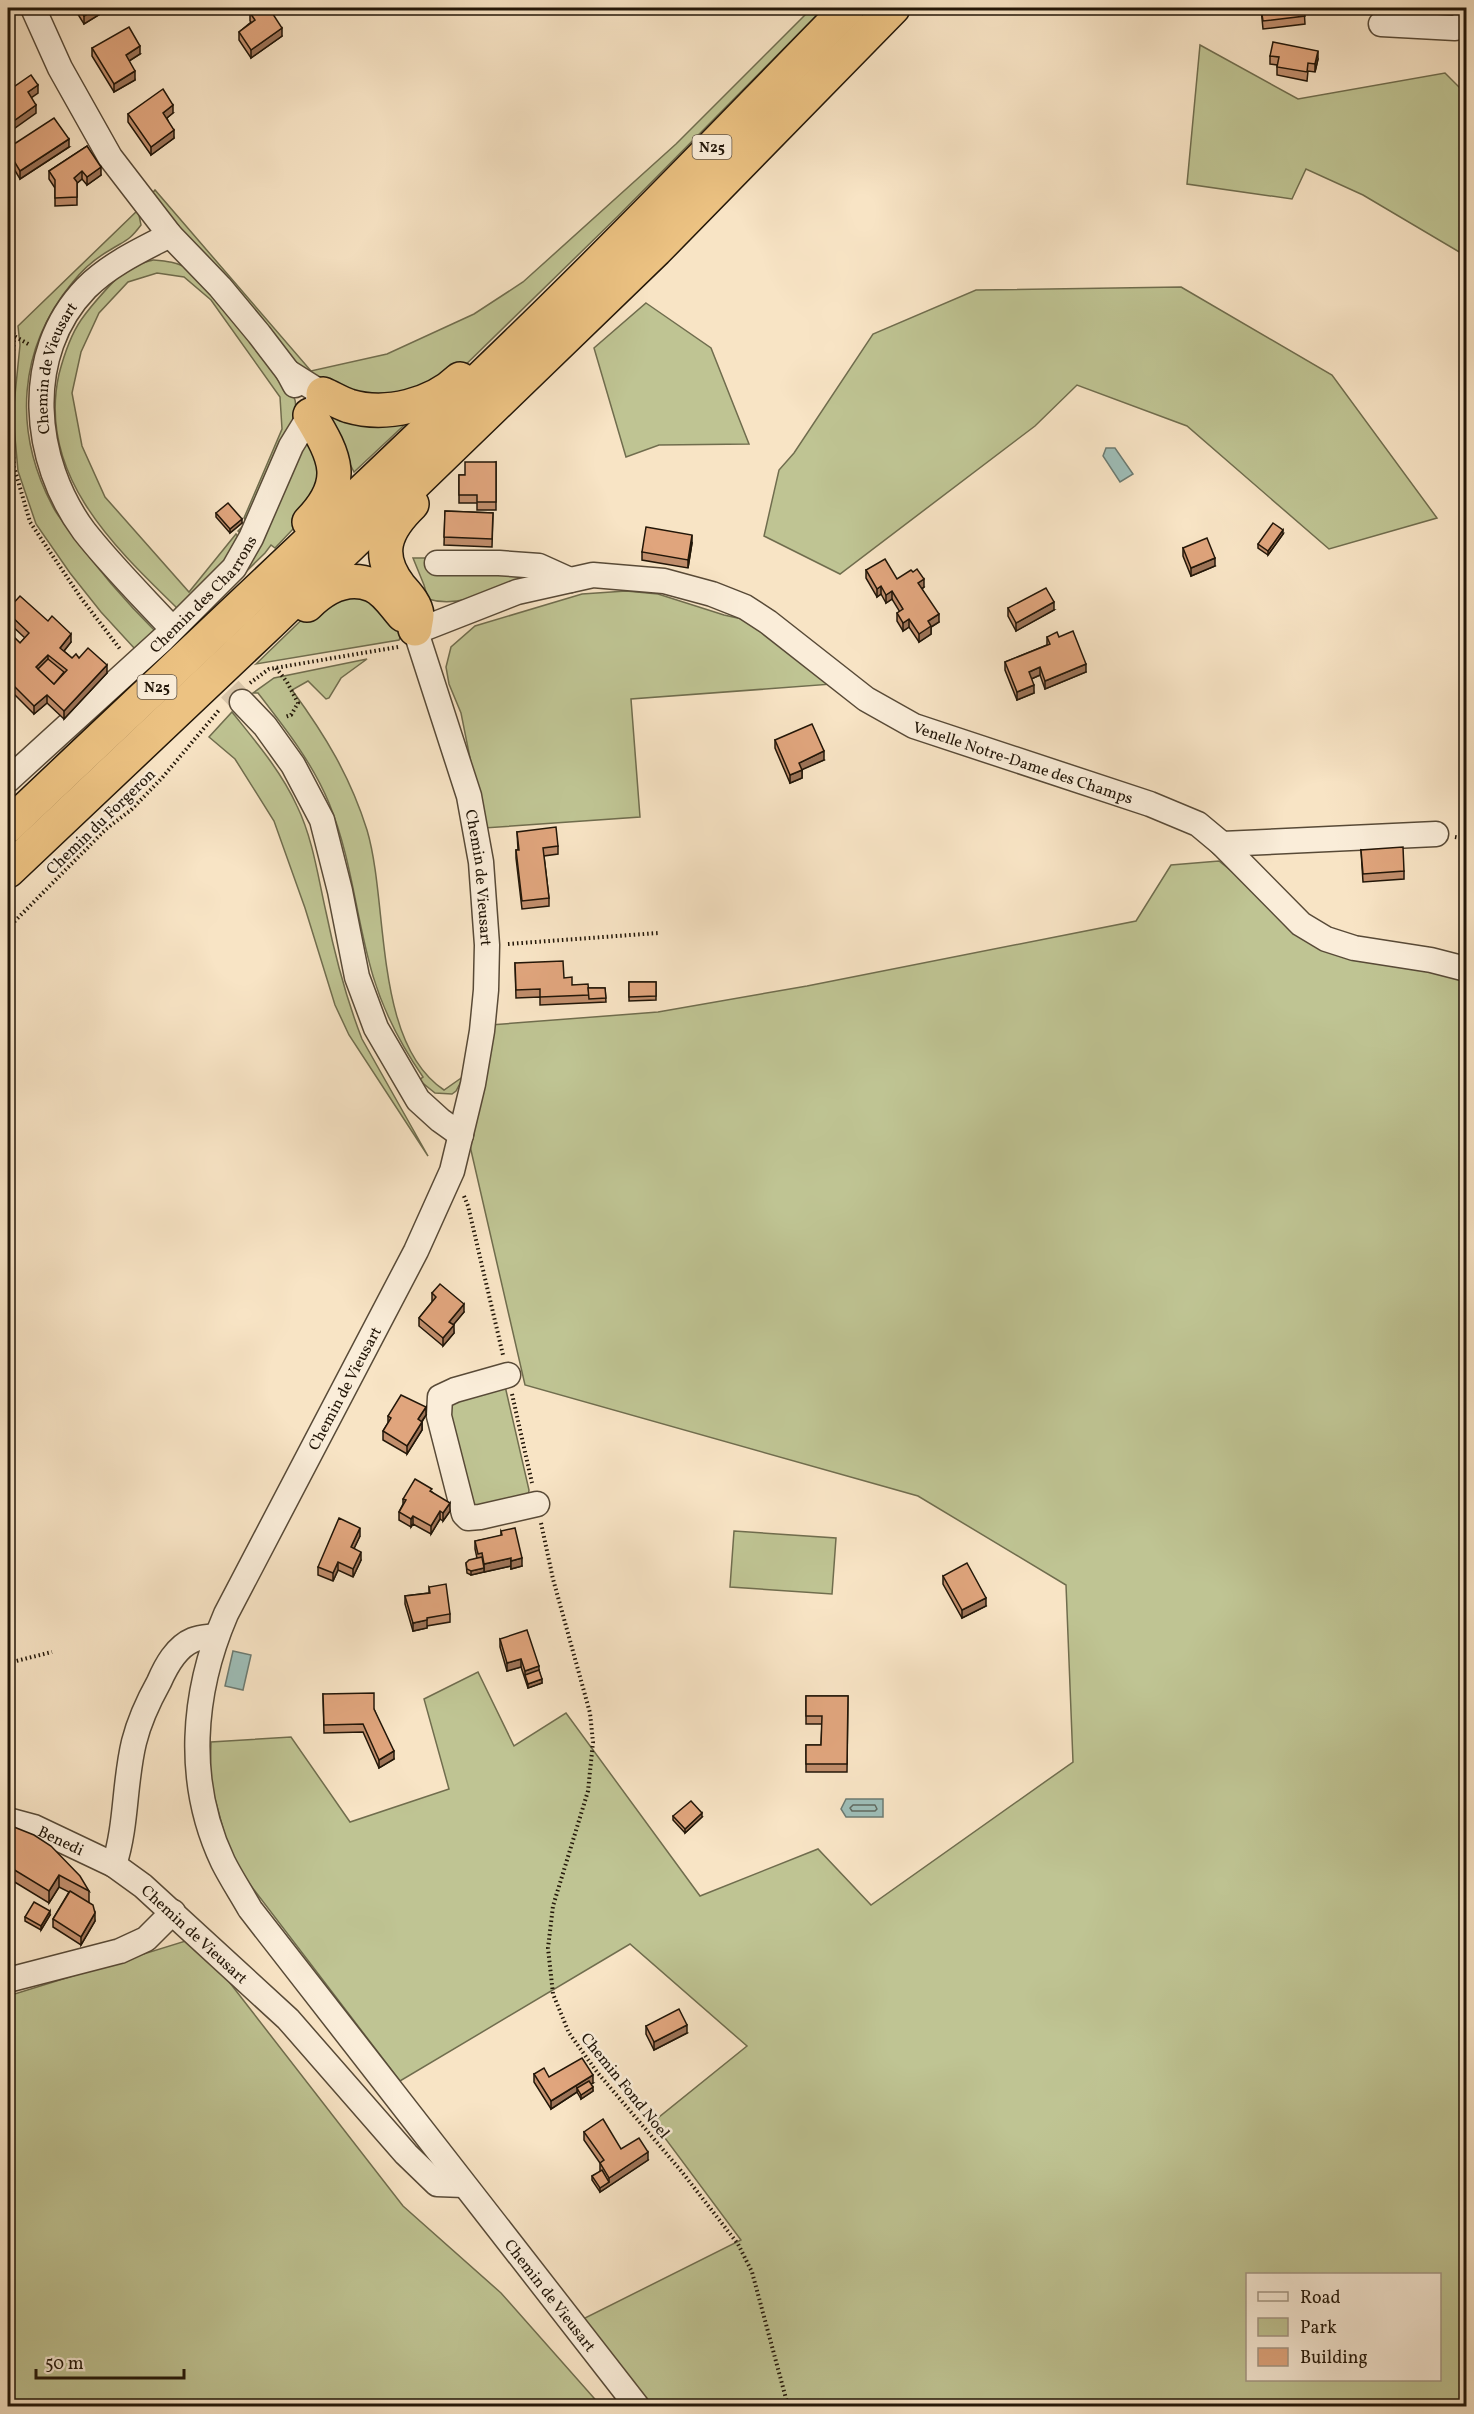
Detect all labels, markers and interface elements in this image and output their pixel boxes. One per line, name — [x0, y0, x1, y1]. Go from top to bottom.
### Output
road number: N25 — [692, 135, 732, 159]
street label: Chemin de Vieusart — [32, 298, 84, 435]
street label: Chemin des Charrons — [145, 532, 263, 659]
road number: N25 — [138, 675, 176, 699]
street label: Venelle Notre-Dame des Champs — [910, 717, 1136, 811]
street label: Chemin du Forgeron — [42, 764, 161, 881]
street label: Chemin de Vieusart — [459, 808, 496, 947]
street label: Chemin de Vieusart — [304, 1323, 388, 1455]
street label: Benedi — [34, 1821, 87, 1862]
street label: Chemin de Vieusart — [135, 1881, 252, 1990]
street label: Chemin Fond Noel — [575, 2029, 674, 2144]
street label: Chemin de Vieusart — [498, 2235, 600, 2358]
legend — [1246, 2273, 1441, 2381]
text: Road — [1300, 2286, 1341, 2311]
text: Park — [1300, 2316, 1337, 2341]
scale bar — [36, 2342, 184, 2380]
text: Building — [1300, 2346, 1368, 2371]
text: 50 m — [45, 2352, 84, 2377]

